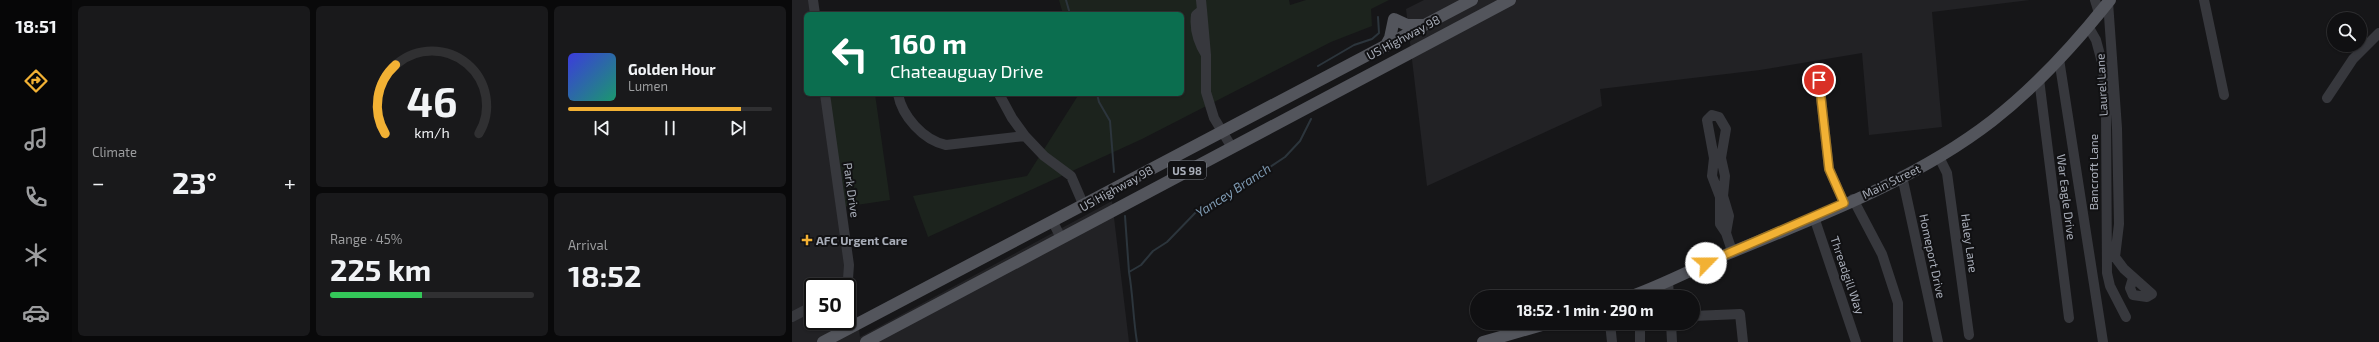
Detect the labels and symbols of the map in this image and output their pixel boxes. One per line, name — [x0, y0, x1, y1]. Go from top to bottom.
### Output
street label: US Highway 98 — [1364, 12, 1442, 62]
street label: Laurel Lane — [2092, 53, 2110, 117]
pin — [1802, 63, 1836, 97]
street label: Bancroft Lane — [2086, 134, 2100, 210]
street label: War Eagle Drive — [2055, 153, 2079, 241]
water label: Yancey Branch — [1192, 160, 1274, 220]
street label: Park Drive — [841, 161, 863, 219]
road number: US 98 — [1168, 161, 1206, 179]
street label: Main Street — [1860, 161, 1923, 201]
street label: US Highway 98 — [1077, 162, 1155, 214]
street label: Homeport Drive — [1917, 212, 1949, 300]
street label: Haley Lane — [1959, 213, 1981, 273]
place label: AFC Urgent Care — [816, 233, 908, 247]
marker: AFC Urgent Care — [801, 234, 813, 246]
street label: Threadgill Way — [1828, 234, 1868, 317]
position arrow — [1685, 242, 1727, 284]
speed limit sign: 50 — [804, 278, 856, 330]

